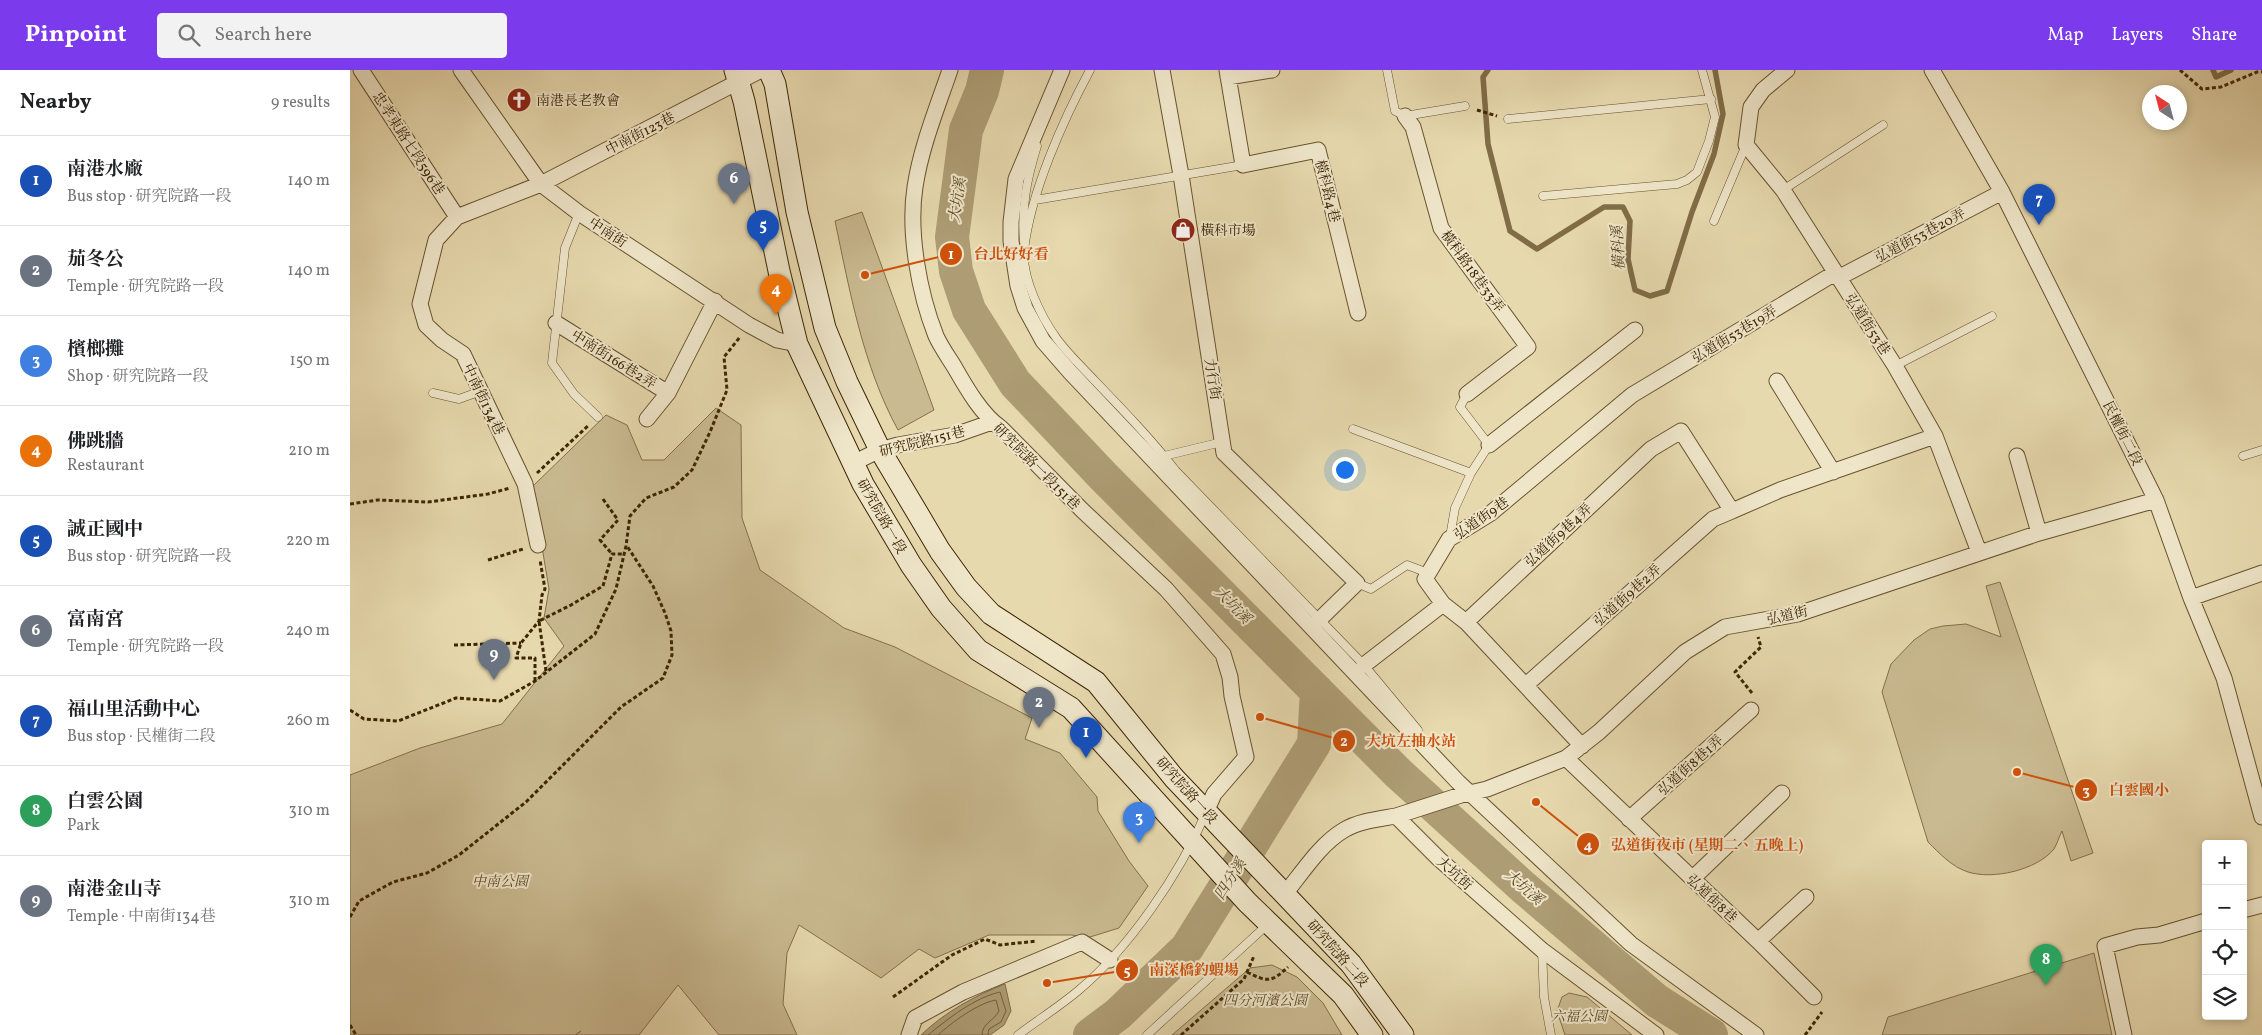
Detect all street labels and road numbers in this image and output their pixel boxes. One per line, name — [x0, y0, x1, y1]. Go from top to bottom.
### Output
street label: 忠孝東路七段596巷 — [367, 89, 448, 199]
street label: 中南街123巷 — [603, 109, 679, 160]
street label: 橫科路4巷 — [1310, 158, 1344, 225]
street label: 弘道街53巷20弄 — [1872, 205, 1969, 268]
street label: 中南街 — [584, 214, 630, 253]
street label: 橫科路18巷33弄 — [1436, 227, 1508, 317]
street label: 弘道街53巷 — [1840, 290, 1894, 359]
street label: 弘道街53巷19弄 — [1688, 302, 1781, 368]
street label: 中南街166巷2弄 — [567, 326, 659, 394]
street label: 力行街 — [1199, 357, 1224, 401]
street label: 中南街134巷 — [457, 361, 508, 438]
street label: 民權街二段 — [2097, 398, 2146, 469]
street label: 研究院路一段151巷 — [988, 419, 1084, 515]
street label: 研究院路151巷 — [878, 423, 967, 462]
street label: 研究院路一段 — [851, 476, 910, 558]
street label: 弘道街9巷 — [1450, 493, 1513, 545]
street label: 弘道街9巷4弄 — [1521, 500, 1597, 572]
street label: 弘道街9巷2弄 — [1590, 561, 1666, 632]
street label: 弘道街 — [1765, 602, 1810, 630]
street label: 弘道街8巷1弄 — [1654, 731, 1728, 801]
street label: 研究院路一段 — [1151, 753, 1221, 829]
street label: 大坑街 — [1432, 853, 1476, 895]
street label: 弘道街8巷 — [1681, 871, 1741, 928]
street label: 研究院路二段 — [1302, 916, 1372, 992]

